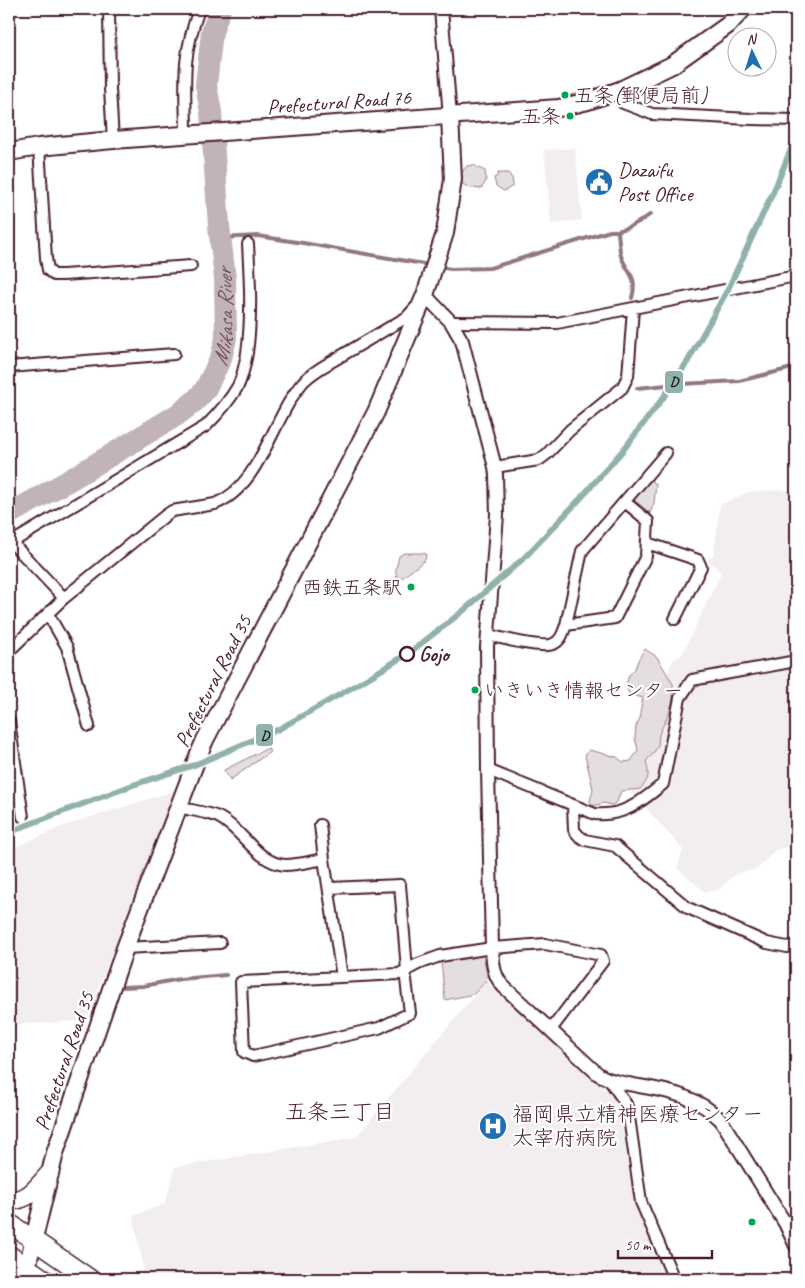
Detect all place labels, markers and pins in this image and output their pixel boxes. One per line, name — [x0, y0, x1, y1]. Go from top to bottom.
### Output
place label: 五条(郵便局前) — [574, 83, 709, 108]
marker: 五条(郵便局前) — [560, 90, 570, 100]
place label: 五条 — [521, 104, 561, 129]
marker: 五条 — [565, 111, 575, 121]
place label: Dazaifu Post Office — [618, 157, 695, 207]
public building icon: Dazaifu Post Office — [584, 167, 614, 197]
place label: 西鉄五条駅 — [302, 575, 402, 600]
marker: 西鉄五条駅 — [406, 582, 416, 592]
place label: Gojo — [419, 641, 451, 667]
marker: Gojo — [399, 646, 415, 662]
place label: いきいき情報センター — [484, 678, 683, 703]
marker: いきいき情報センター — [470, 685, 480, 695]
place label: 福岡県立精神医療センター 太宰府病院 — [512, 1101, 763, 1151]
hospital icon: 福岡県立精神医療センター 太宰府病院 — [478, 1111, 508, 1141]
unlabelled marker — [747, 1217, 757, 1227]

